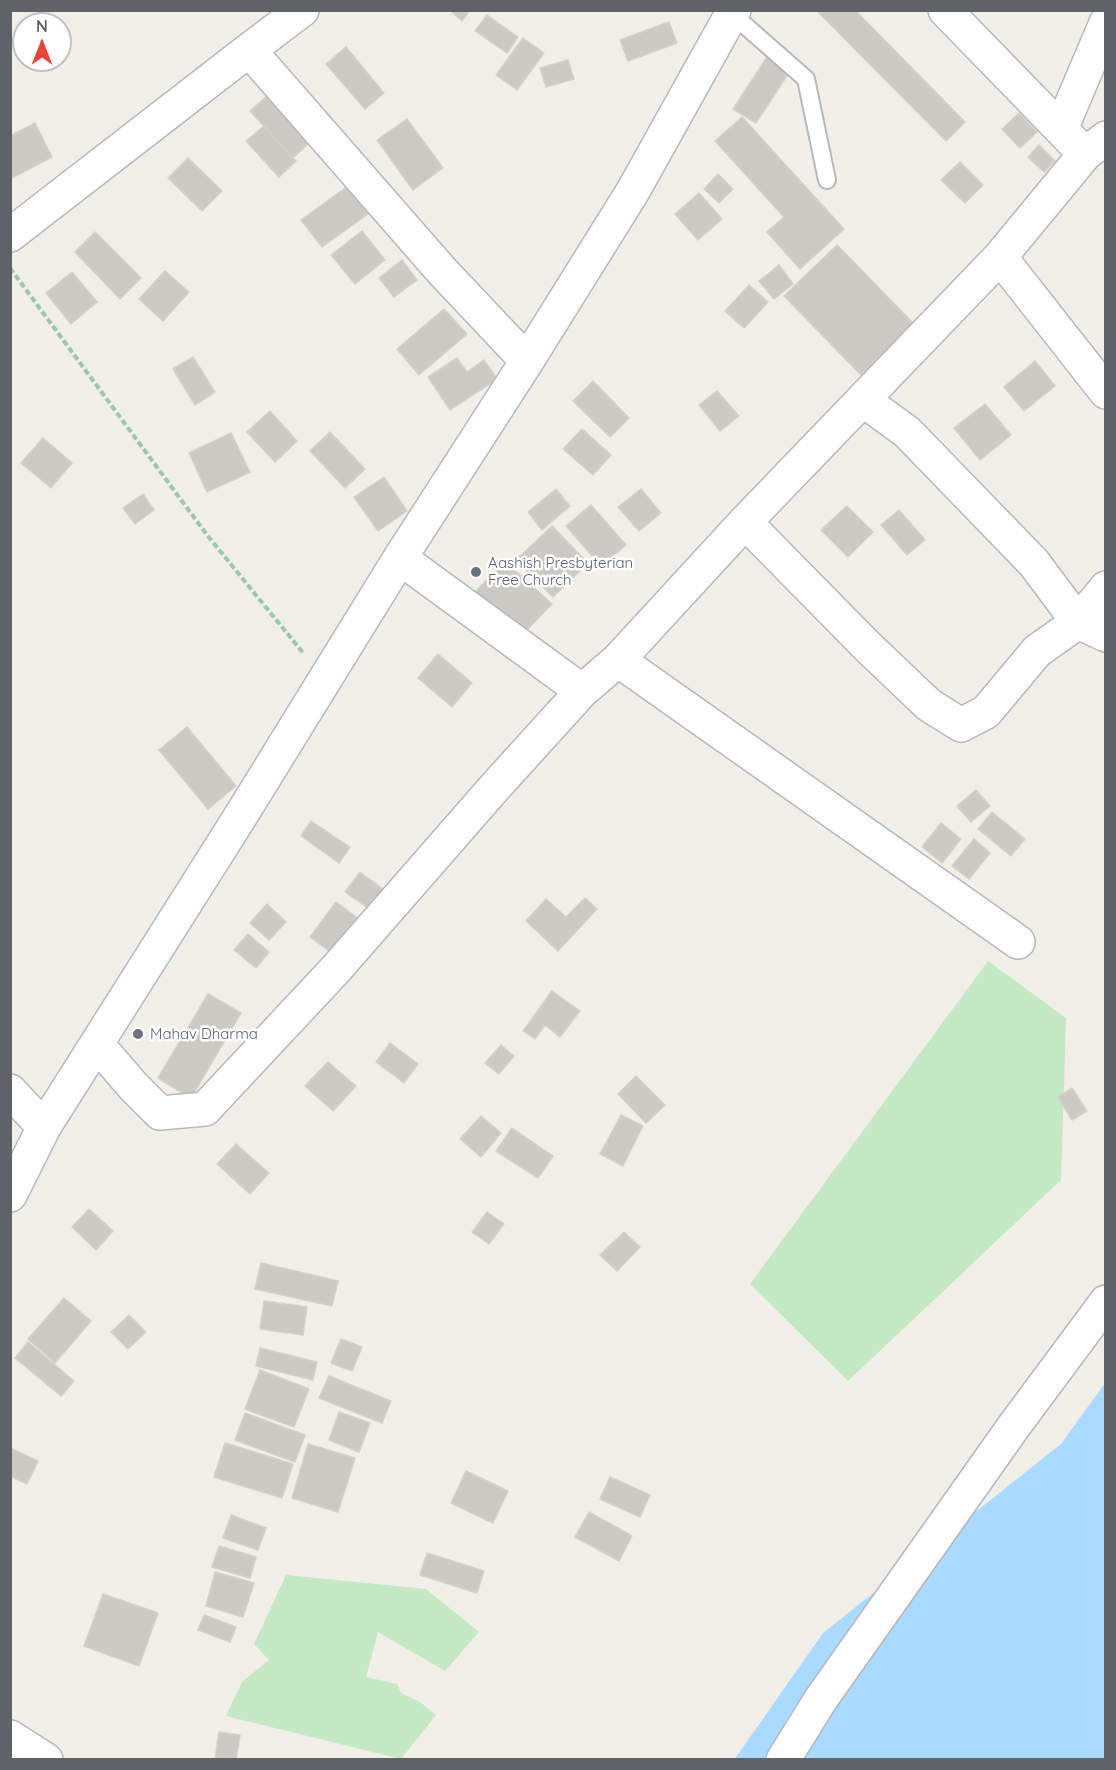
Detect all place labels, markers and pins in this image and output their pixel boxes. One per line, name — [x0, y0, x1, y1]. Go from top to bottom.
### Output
place label: Aashish Presbyterian Free Church — [488, 554, 633, 589]
marker: Aashish Presbyterian Free Church — [469, 565, 483, 579]
place label: Mahav Dharma — [150, 1025, 258, 1043]
marker: Mahav Dharma — [131, 1027, 145, 1041]

